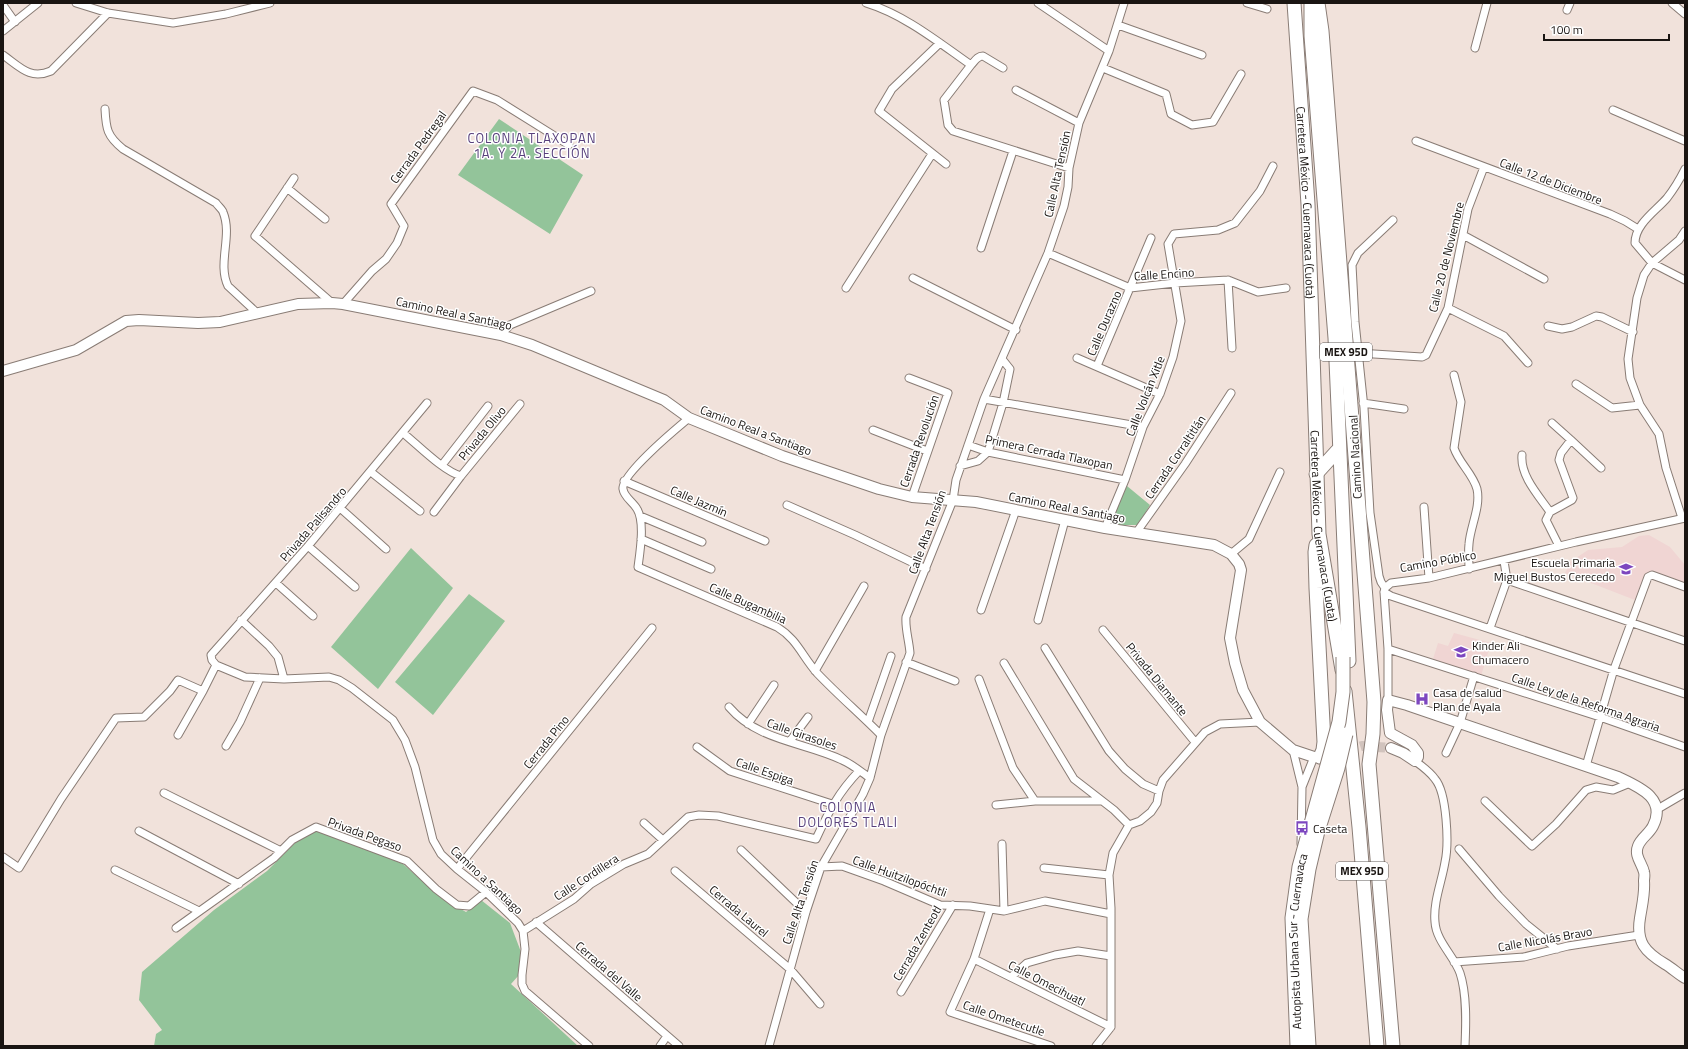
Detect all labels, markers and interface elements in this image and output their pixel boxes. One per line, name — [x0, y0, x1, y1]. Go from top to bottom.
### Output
scale bar — [1544, 16, 1669, 42]
text: 100 m — [1550, 20, 1583, 39]
street label: Carretera México - Cuernavaca (Cuota) — [1292, 106, 1321, 299]
street label: Cerrada Pedregal — [385, 107, 451, 187]
district label: COLONIA TLAXOPAN 1A. Y 2A. SECCIÓN — [468, 128, 596, 163]
street label: Calle Alta Tensión — [1039, 129, 1075, 219]
street label: Calle 12 de Diciembre — [1497, 153, 1605, 209]
street label: Calle 20 de Noviembre — [1423, 200, 1469, 314]
street label: Calle Encino — [1133, 262, 1195, 286]
street label: Calle Durazno — [1082, 287, 1126, 359]
street label: Camino Real a Santiago — [394, 291, 514, 335]
road number: MEX 95D — [1320, 343, 1372, 361]
street label: Calle Volcán Xitle — [1120, 353, 1170, 439]
street label: Cerrada Revolución — [894, 392, 944, 490]
street label: Camino Real a Santiago — [697, 400, 815, 460]
street label: Privada Olivo — [454, 402, 510, 464]
street label: Cerrada Corraltitlán — [1140, 411, 1210, 503]
street label: Camino Nacional — [1343, 414, 1367, 500]
street label: Primera Cerrada Tlaxopan — [983, 429, 1115, 475]
street label: Carretera México - Cuernavaca (Cuota) — [1306, 430, 1343, 623]
street label: Calle Jazmín — [667, 480, 731, 522]
street label: Privada Palisandro — [275, 482, 351, 566]
street label: Camino Real a Santiago — [1007, 486, 1127, 528]
street label: Calle Alta Tensión — [903, 487, 951, 577]
street label: Camino Público — [1398, 545, 1478, 577]
place label: Escuela Primaria Miguel Bustos Cerecedo — [1494, 553, 1615, 586]
school or university icon: Escuela Primaria Miguel Bustos Cerecedo — [1618, 561, 1634, 577]
street label: Calle Bugambilia — [706, 577, 790, 629]
place label: Kinder Ali Chumacero — [1472, 636, 1529, 669]
street label: Privada Diamante — [1121, 638, 1193, 720]
school or university icon: Kinder Ali Chumacero — [1453, 644, 1469, 660]
street label: Calle Ley de la Reforma Agraria — [1509, 668, 1663, 736]
place label: Casa de salud Plan de Ayala — [1433, 683, 1502, 716]
hospital icon: Casa de salud Plan de Ayala — [1414, 691, 1430, 707]
street label: Cerrada Pino — [518, 711, 574, 773]
street label: Calle Girasoles — [764, 713, 840, 755]
street label: Calle Espiga — [733, 752, 797, 790]
district label: COLONIA DOLORES TLALI — [798, 797, 898, 832]
street label: Privada Pegaso — [325, 812, 405, 856]
place label: Caseta — [1313, 819, 1347, 838]
bus stop icon: Caseta — [1294, 820, 1310, 836]
street label: Camino a Santiago — [446, 841, 528, 919]
street label: Calle Cordillera — [550, 849, 622, 905]
street label: Calle Huitzilopóchtli — [850, 850, 950, 902]
street label: Autopista Urbana Sur - Cuernavaca — [1282, 851, 1312, 1030]
street label: Calle Alta Tensión — [777, 857, 823, 947]
road number: MEX 95D — [1336, 862, 1388, 880]
street label: Cerrada Laurel — [705, 880, 773, 942]
street label: Cerrada Zenteotl — [888, 902, 946, 984]
street label: Calle Nicolás Bravo — [1496, 921, 1594, 957]
street label: Cerrada del Valle — [571, 936, 647, 1006]
street label: Calle Omecihuatl — [1005, 955, 1089, 1011]
street label: Calle Ometecutle — [960, 995, 1048, 1041]

